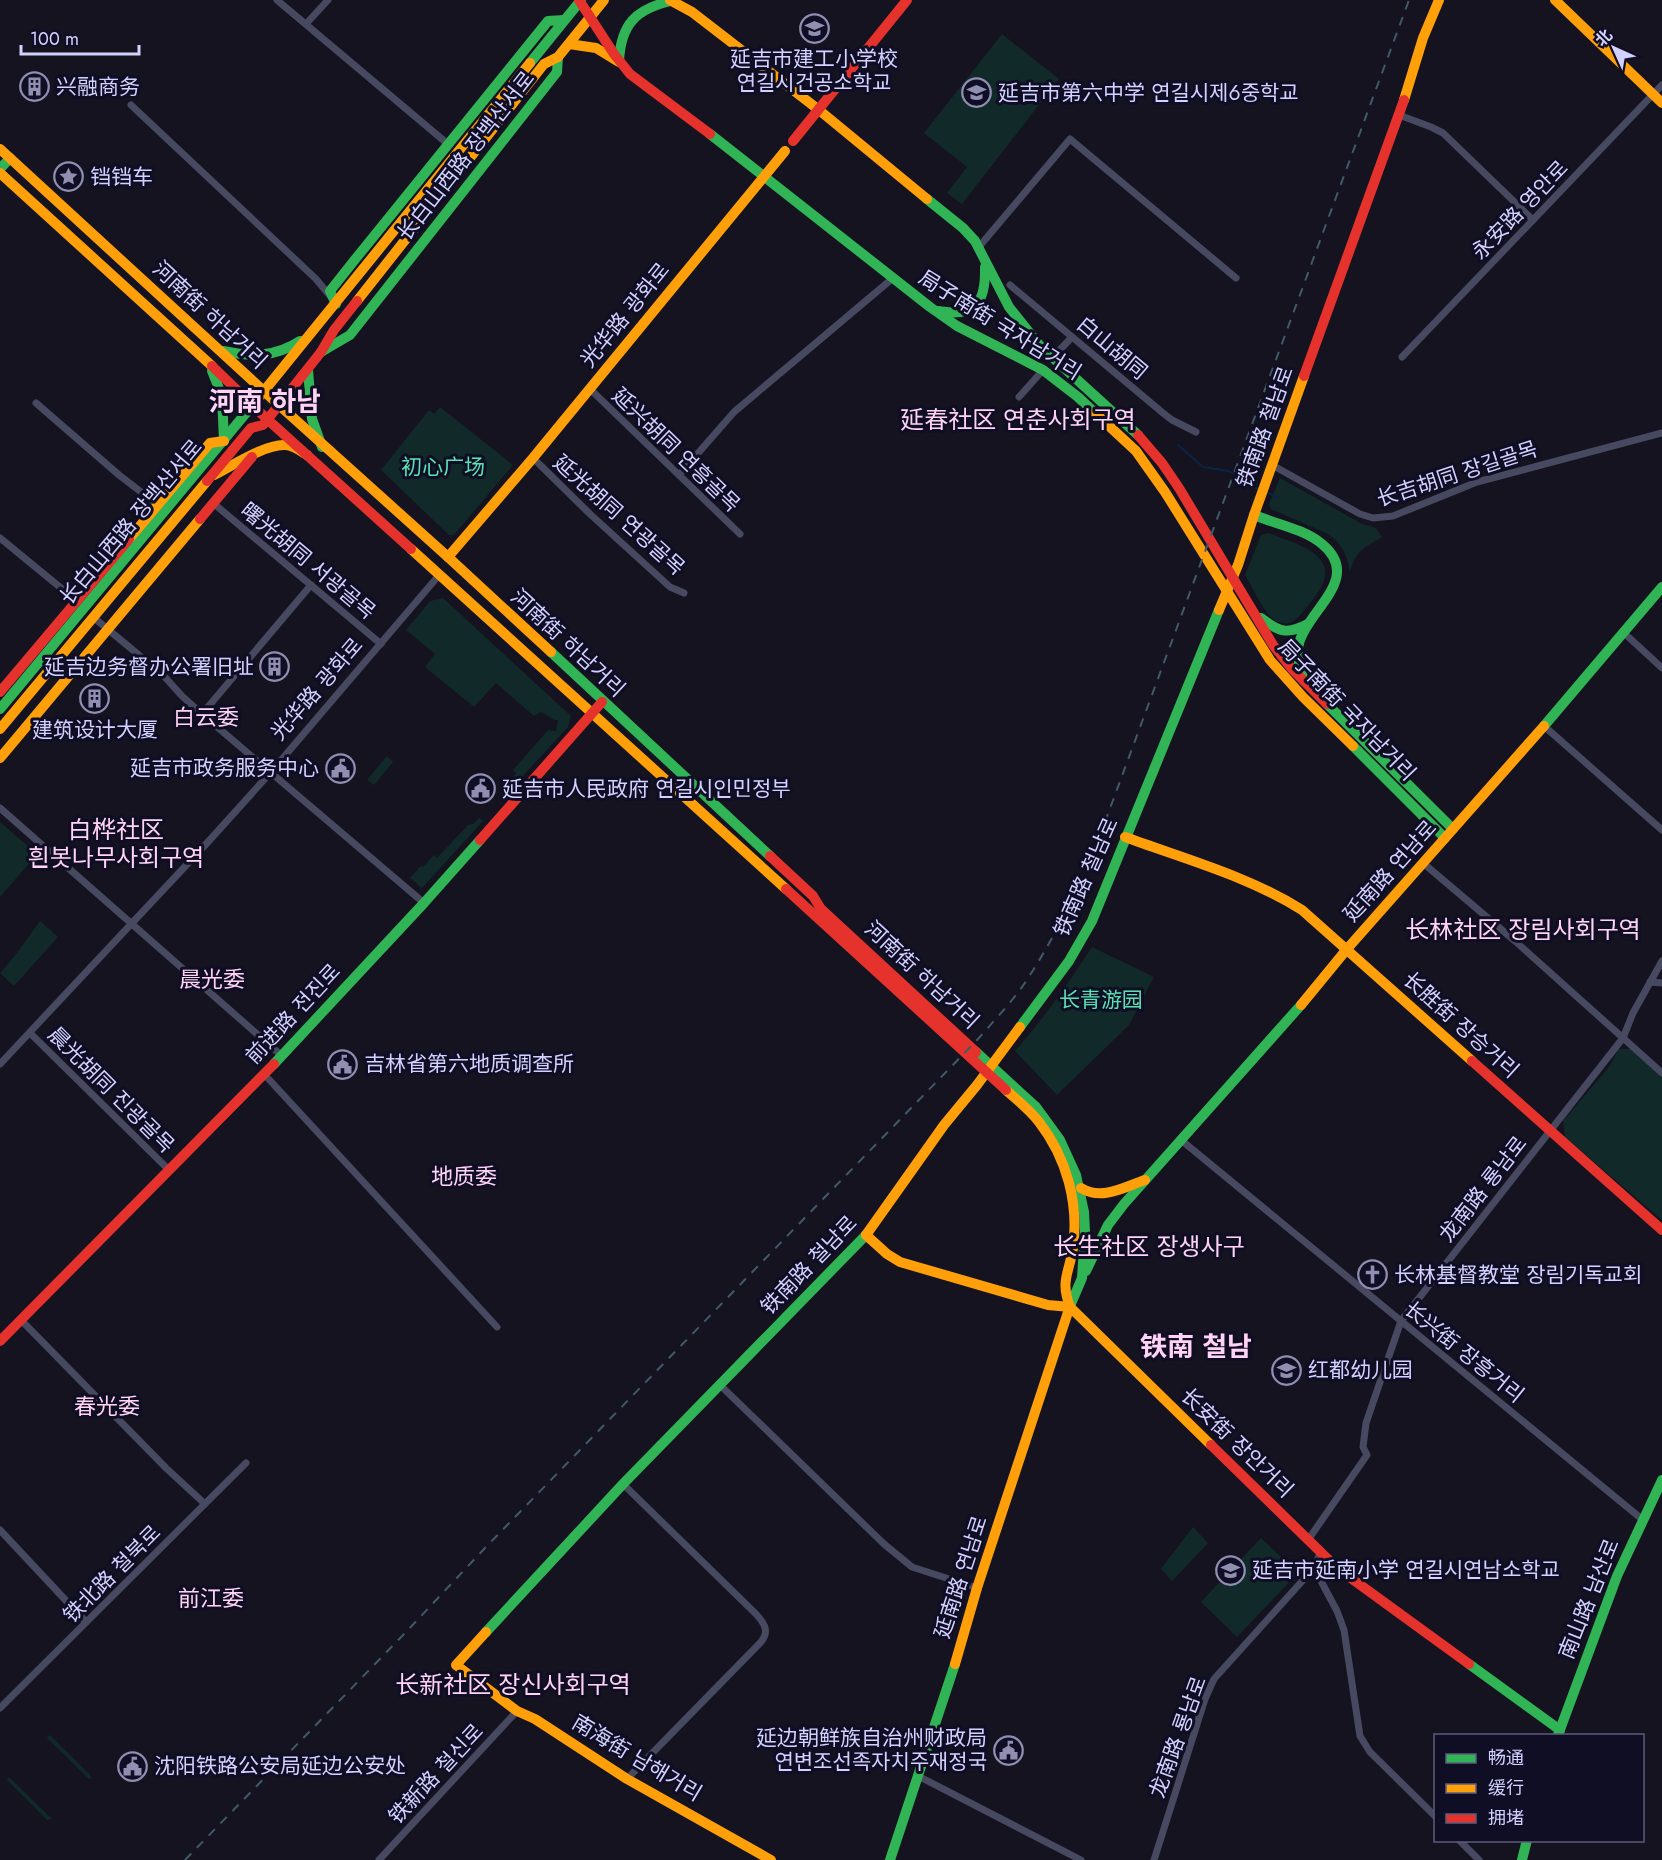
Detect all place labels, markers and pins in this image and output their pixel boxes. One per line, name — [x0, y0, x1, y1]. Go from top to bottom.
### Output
school or university icon: 延吉市建工小学校 연길시건공소학교 — [798, 12, 830, 44]
place label: 延吉市建工小学校 연길시건공소학교 — [730, 44, 898, 98]
building icon: 兴融商务 — [19, 71, 51, 103]
place label: 兴融商务 — [56, 72, 140, 102]
school or university icon: 延吉市第六中学 연길시제6중학교 — [961, 77, 993, 109]
place label: 延吉市第六中学 연길시제6중학교 — [998, 78, 1299, 108]
place icon: 铛铛车 — [53, 161, 85, 193]
place label: 铛铛车 — [90, 162, 153, 192]
building icon: 延吉边务督办公署旧址 — [259, 651, 291, 683]
place label: 延吉边务督办公署旧址 — [44, 652, 254, 682]
building icon: 建筑设计大厦 — [79, 683, 111, 715]
place label: 建筑设计大厦 — [32, 715, 158, 745]
public building icon: 延吉市政务服务中心 — [324, 752, 356, 784]
place label: 延吉市政务服务中心 — [130, 753, 319, 783]
public building icon: 延吉市人民政府 연길시인민정부 — [465, 773, 497, 805]
place label: 延吉市人民政府 연길시인민정부 — [502, 774, 791, 804]
public building icon: 吉林省第六地质调查所 — [327, 1048, 359, 1080]
place label: 吉林省第六地质调查所 — [364, 1049, 574, 1079]
church icon: 长林基督教堂 장림기독교회 — [1357, 1259, 1389, 1291]
place label: 长林基督教堂 장림기독교회 — [1394, 1260, 1642, 1290]
school or university icon: 红都幼儿园 — [1271, 1354, 1303, 1386]
place label: 红都幼儿园 — [1308, 1355, 1413, 1385]
school or university icon: 延吉市延南小学 연길시연남소학교 — [1215, 1554, 1247, 1586]
place label: 延吉市延南小学 연길시연남소학교 — [1252, 1555, 1560, 1585]
place label: 延边朝鲜族自治州财政局 연변조선족자치주재정국 — [756, 1723, 987, 1777]
public building icon: 延边朝鲜族自治州财政局 연변조선족자치주재정국 — [992, 1734, 1024, 1766]
public building icon: 沈阳铁路公安局延边公安处 — [117, 1750, 149, 1782]
place label: 沈阳铁路公安局延边公安处 — [154, 1751, 406, 1781]

